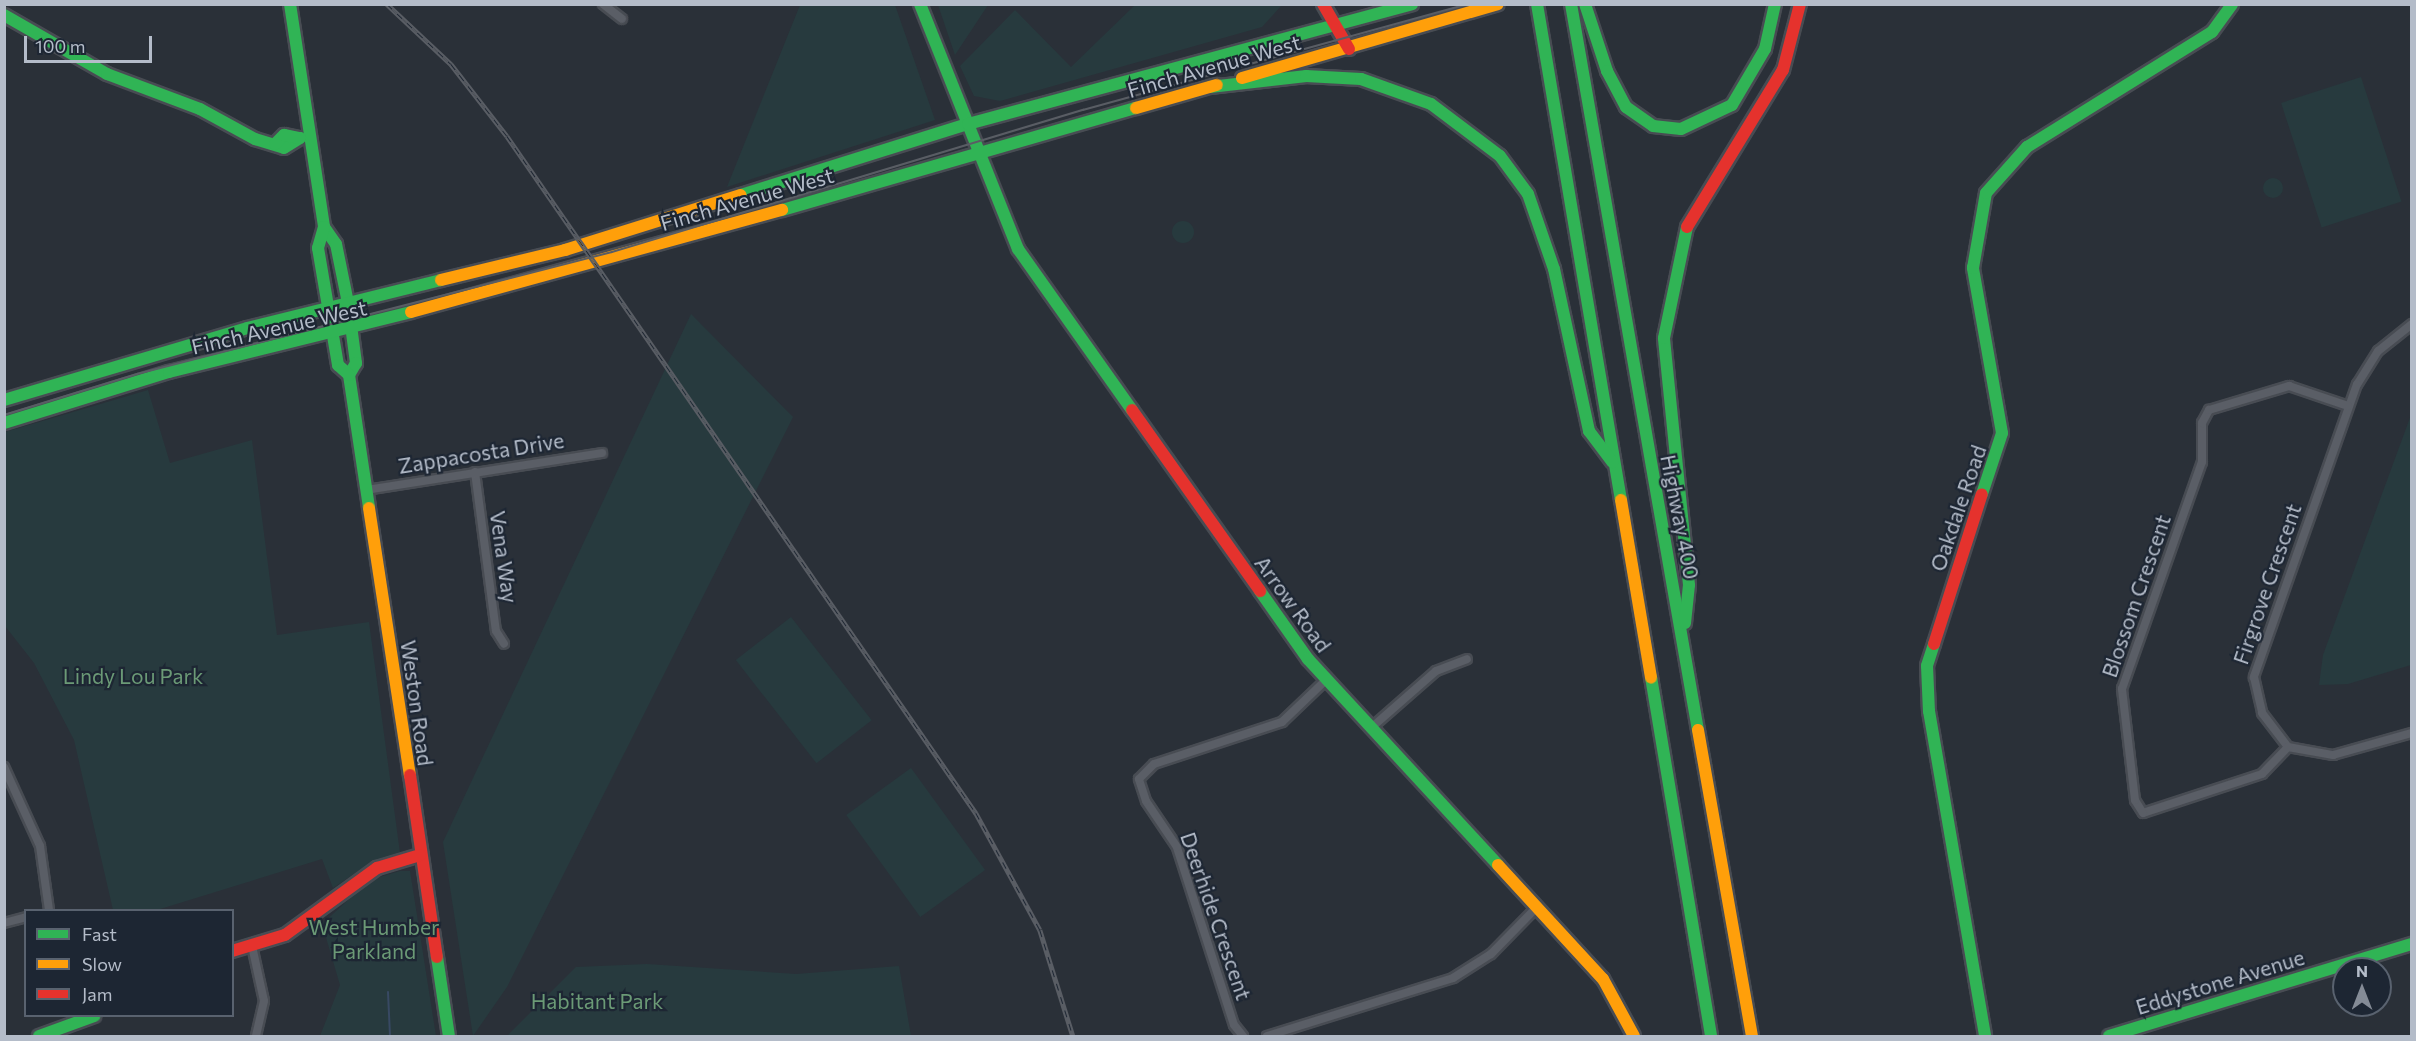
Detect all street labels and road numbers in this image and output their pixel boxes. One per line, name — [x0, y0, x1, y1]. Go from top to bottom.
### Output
street label: Finch Avenue West — [1124, 29, 1304, 103]
street label: Finch Avenue West — [657, 162, 837, 236]
street label: Finch Avenue West — [189, 295, 369, 359]
street label: Zappacosta Drive — [396, 427, 566, 479]
street label: Oakdale Road — [1925, 442, 1991, 574]
street label: Highway 400 — [1656, 452, 1704, 582]
street label: Firgrove Crescent — [2228, 500, 2306, 668]
street label: Vena Way — [485, 509, 523, 605]
street label: Blossom Crescent — [2096, 511, 2176, 681]
street label: Arrow Road — [1250, 551, 1336, 657]
street label: Weston Road — [396, 639, 438, 767]
street label: Deerhide Crescent — [1175, 829, 1257, 1003]
street label: Eddystone Avenue — [2133, 944, 2307, 1020]

